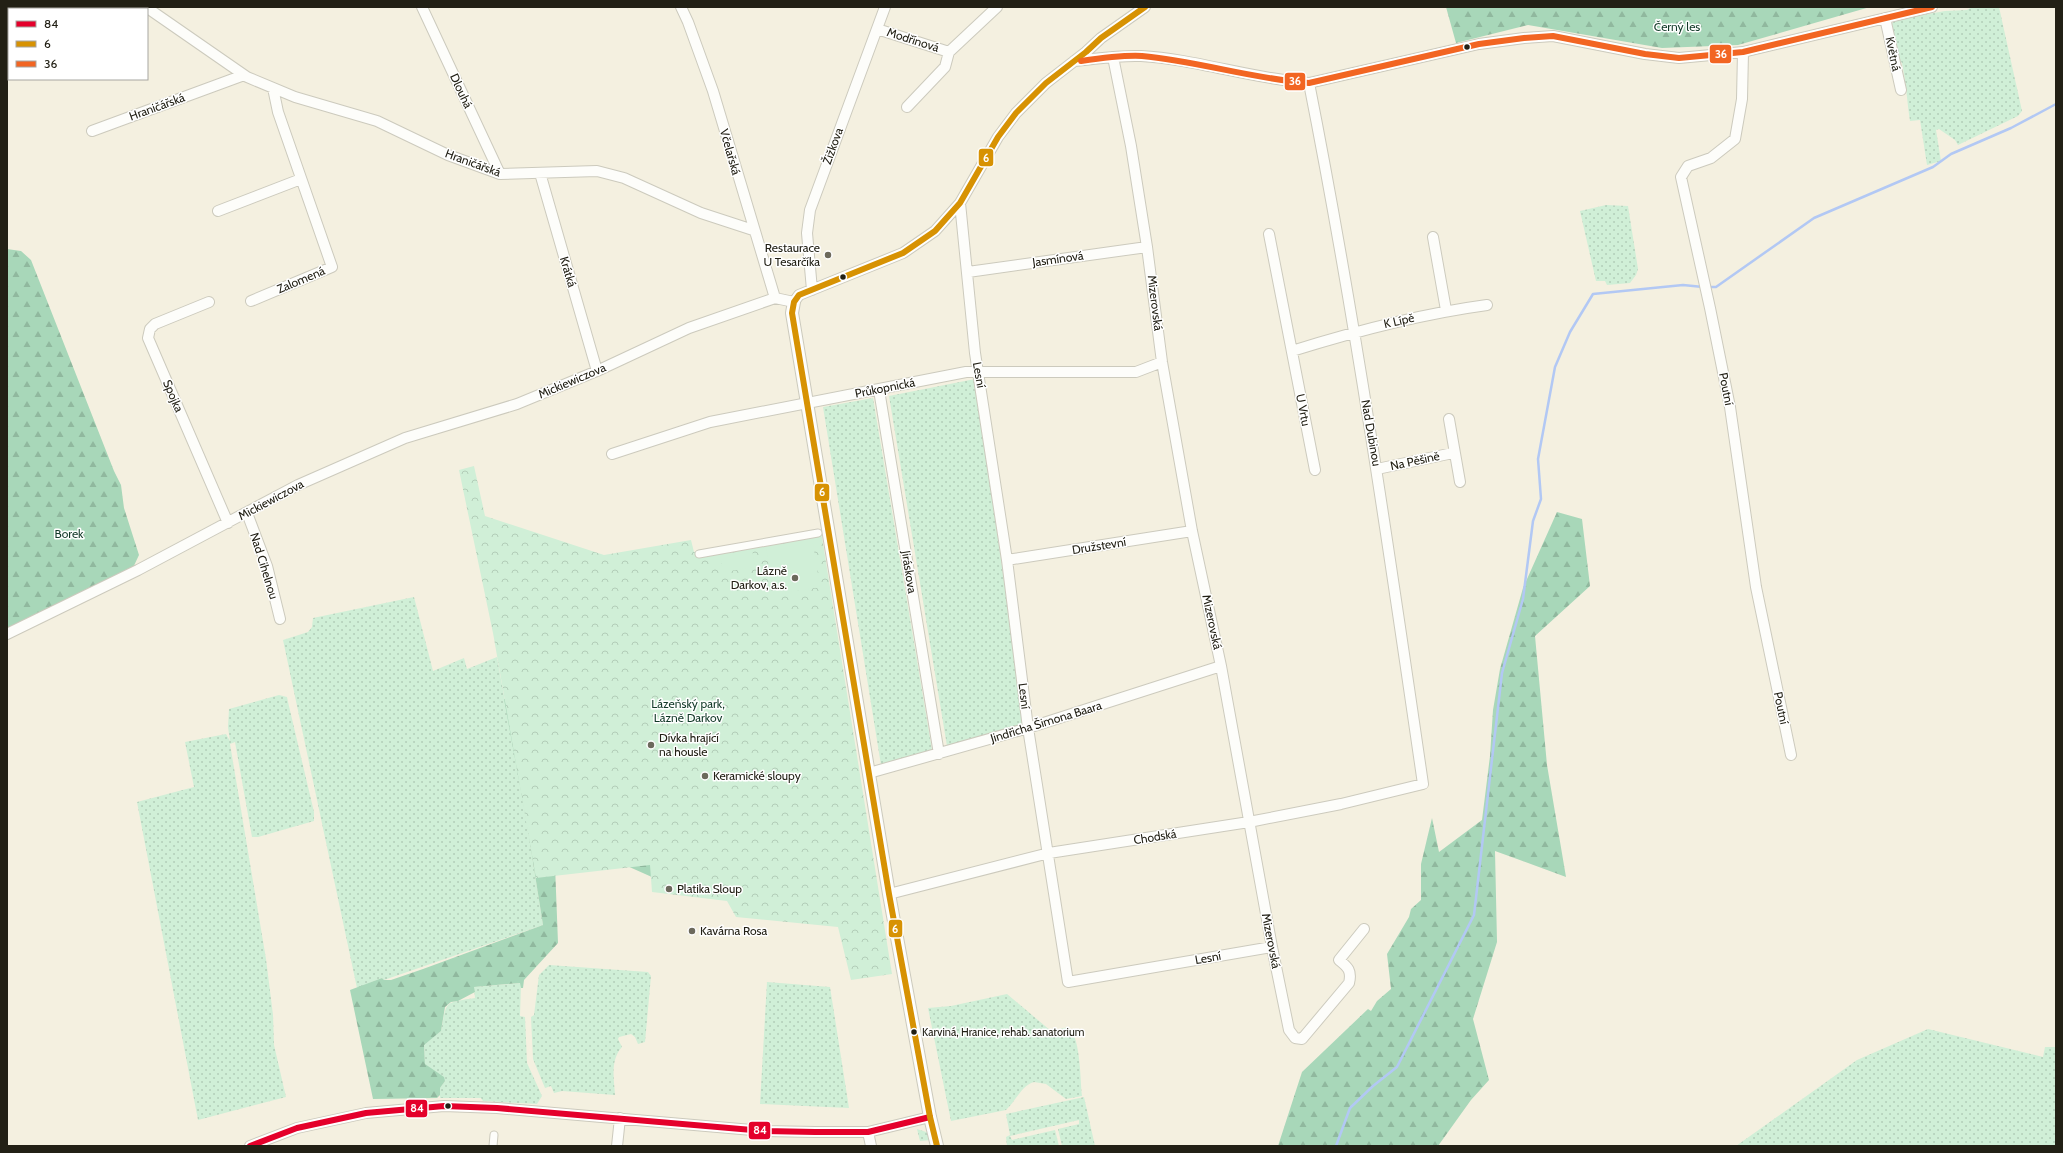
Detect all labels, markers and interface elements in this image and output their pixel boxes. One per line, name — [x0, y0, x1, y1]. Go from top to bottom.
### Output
legend — [8, 8, 148, 80]
text: 84 — [44, 16, 58, 31]
park label: Černý les — [1654, 19, 1700, 34]
street label: Modřínová — [885, 24, 941, 55]
street label: Květná — [1883, 35, 1904, 73]
text: 6 — [44, 36, 51, 51]
unlabelled marker — [1462, 42, 1472, 52]
line badge: 36 — [1709, 44, 1732, 64]
text: 36 — [1715, 47, 1727, 61]
text: 36 — [44, 56, 57, 71]
street label: Dlouhá — [447, 71, 476, 111]
line badge: 36 — [1284, 72, 1306, 91]
text: 36 — [1289, 74, 1301, 88]
street label: Hraničářská — [127, 89, 187, 124]
street label: Žižkova — [819, 125, 846, 166]
street label: Včelařská — [717, 127, 744, 177]
street label: Hraničářská — [443, 146, 503, 180]
line badge: 6 — [978, 148, 994, 167]
text: 6 — [983, 151, 989, 165]
place label: Restaurace U Tesarčíka — [763, 240, 820, 269]
street label: Jasmínová — [1030, 247, 1085, 270]
marker: Restaurace U Tesarčíka — [823, 250, 833, 260]
street label: Krátká — [557, 255, 580, 289]
street label: Zalomená — [275, 263, 327, 296]
unlabelled marker — [838, 272, 848, 282]
street label: Mizerovská — [1145, 274, 1166, 332]
street label: K Lípě — [1382, 310, 1416, 331]
street label: Mickiewiczova — [536, 359, 608, 402]
street label: Lesní — [970, 361, 989, 390]
street label: Poutní — [1716, 371, 1737, 407]
street label: Průkopnická — [854, 374, 917, 401]
street label: Spojka — [160, 377, 187, 415]
street label: U Vrtu — [1293, 393, 1314, 427]
street label: Nad Dubinou — [1358, 399, 1385, 467]
street label: Na Pěšině — [1389, 448, 1441, 473]
street label: Mickiewiczova — [235, 476, 306, 523]
line badge: 6 — [814, 483, 830, 502]
text: 6 — [819, 485, 825, 499]
park label: Borek — [55, 526, 84, 541]
street label: Nad Cihelnou — [247, 531, 282, 601]
street label: Družstevní — [1071, 534, 1128, 557]
street label: Jiráskova — [899, 548, 920, 595]
place label: Lázně Darkov, a.s. — [731, 563, 787, 592]
marker: Lázně Darkov, a.s. — [790, 573, 800, 583]
street label: Mizerovská — [1199, 593, 1226, 651]
street label: Lesní — [1015, 682, 1034, 710]
street label: Poutní — [1771, 690, 1792, 726]
park label: Lázeňský park, Lázně Darkov — [651, 696, 725, 725]
street label: Jindřicha Šimona Baara — [987, 697, 1104, 746]
place label: Dívka hrající na housle — [659, 730, 719, 759]
marker: Dívka hrající na housle — [646, 740, 656, 750]
place label: Keramické sloupy — [713, 768, 801, 783]
marker: Keramické sloupy — [700, 771, 710, 781]
street label: Chodská — [1132, 826, 1178, 847]
place label: Platika Sloup — [677, 881, 742, 896]
marker: Platika Sloup — [664, 884, 674, 894]
street label: Mizerovská — [1259, 912, 1284, 970]
line badge: 6 — [888, 919, 903, 938]
text: 6 — [892, 922, 898, 936]
place label: Kavárna Rosa — [700, 923, 767, 938]
marker: Kavárna Rosa — [687, 926, 697, 936]
street label: Lesní — [1194, 948, 1223, 967]
place label: Karviná, Hranice, rehab. sanatorium — [922, 1025, 1085, 1039]
marker: Karviná, Hranice, rehab. sanatorium — [909, 1027, 919, 1037]
line badge: 84 — [405, 1099, 428, 1118]
text: 84 — [410, 1101, 424, 1115]
unlabelled marker — [443, 1101, 453, 1111]
line badge: 84 — [748, 1121, 771, 1140]
text: 84 — [753, 1123, 767, 1137]

